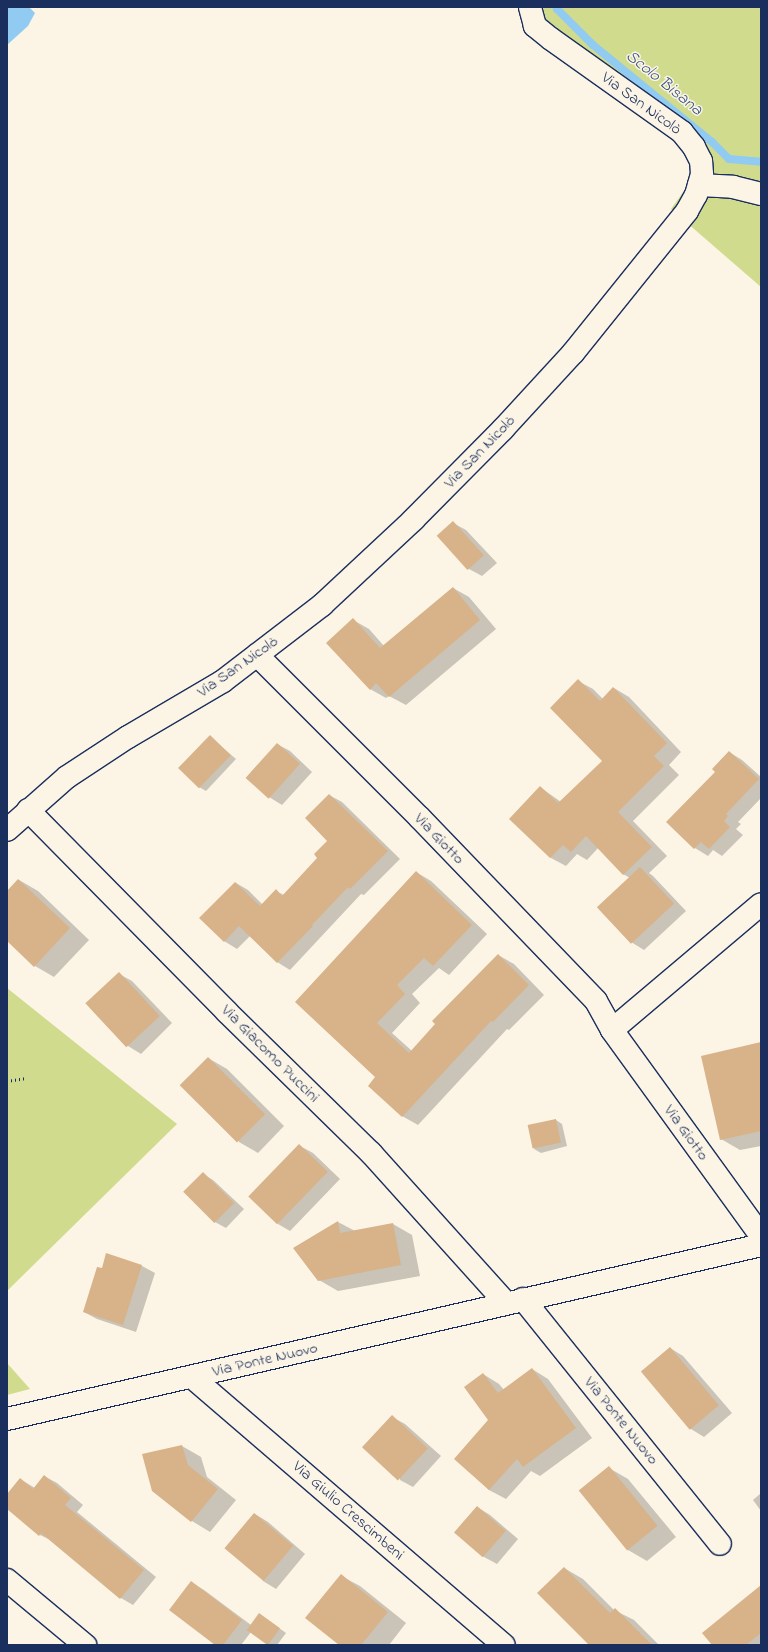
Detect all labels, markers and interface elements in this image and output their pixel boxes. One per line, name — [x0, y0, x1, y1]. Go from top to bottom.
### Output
water label: Scolo Bisana — [622, 46, 706, 120]
street label: Via San Nicolò — [597, 69, 685, 139]
street label: Via San Nicolò — [440, 411, 520, 493]
street label: Via San Nicolò — [194, 632, 282, 702]
street label: Via Giotto — [410, 809, 468, 869]
street label: Via Giacomo Puccini — [217, 1001, 323, 1107]
street label: Via Giotto — [659, 1101, 713, 1165]
street label: Via Ponte Nuovo — [210, 1339, 320, 1381]
street label: Via Ponte Nuovo — [580, 1373, 662, 1469]
street label: Via Giulio Crescimbeni — [288, 1457, 408, 1565]

